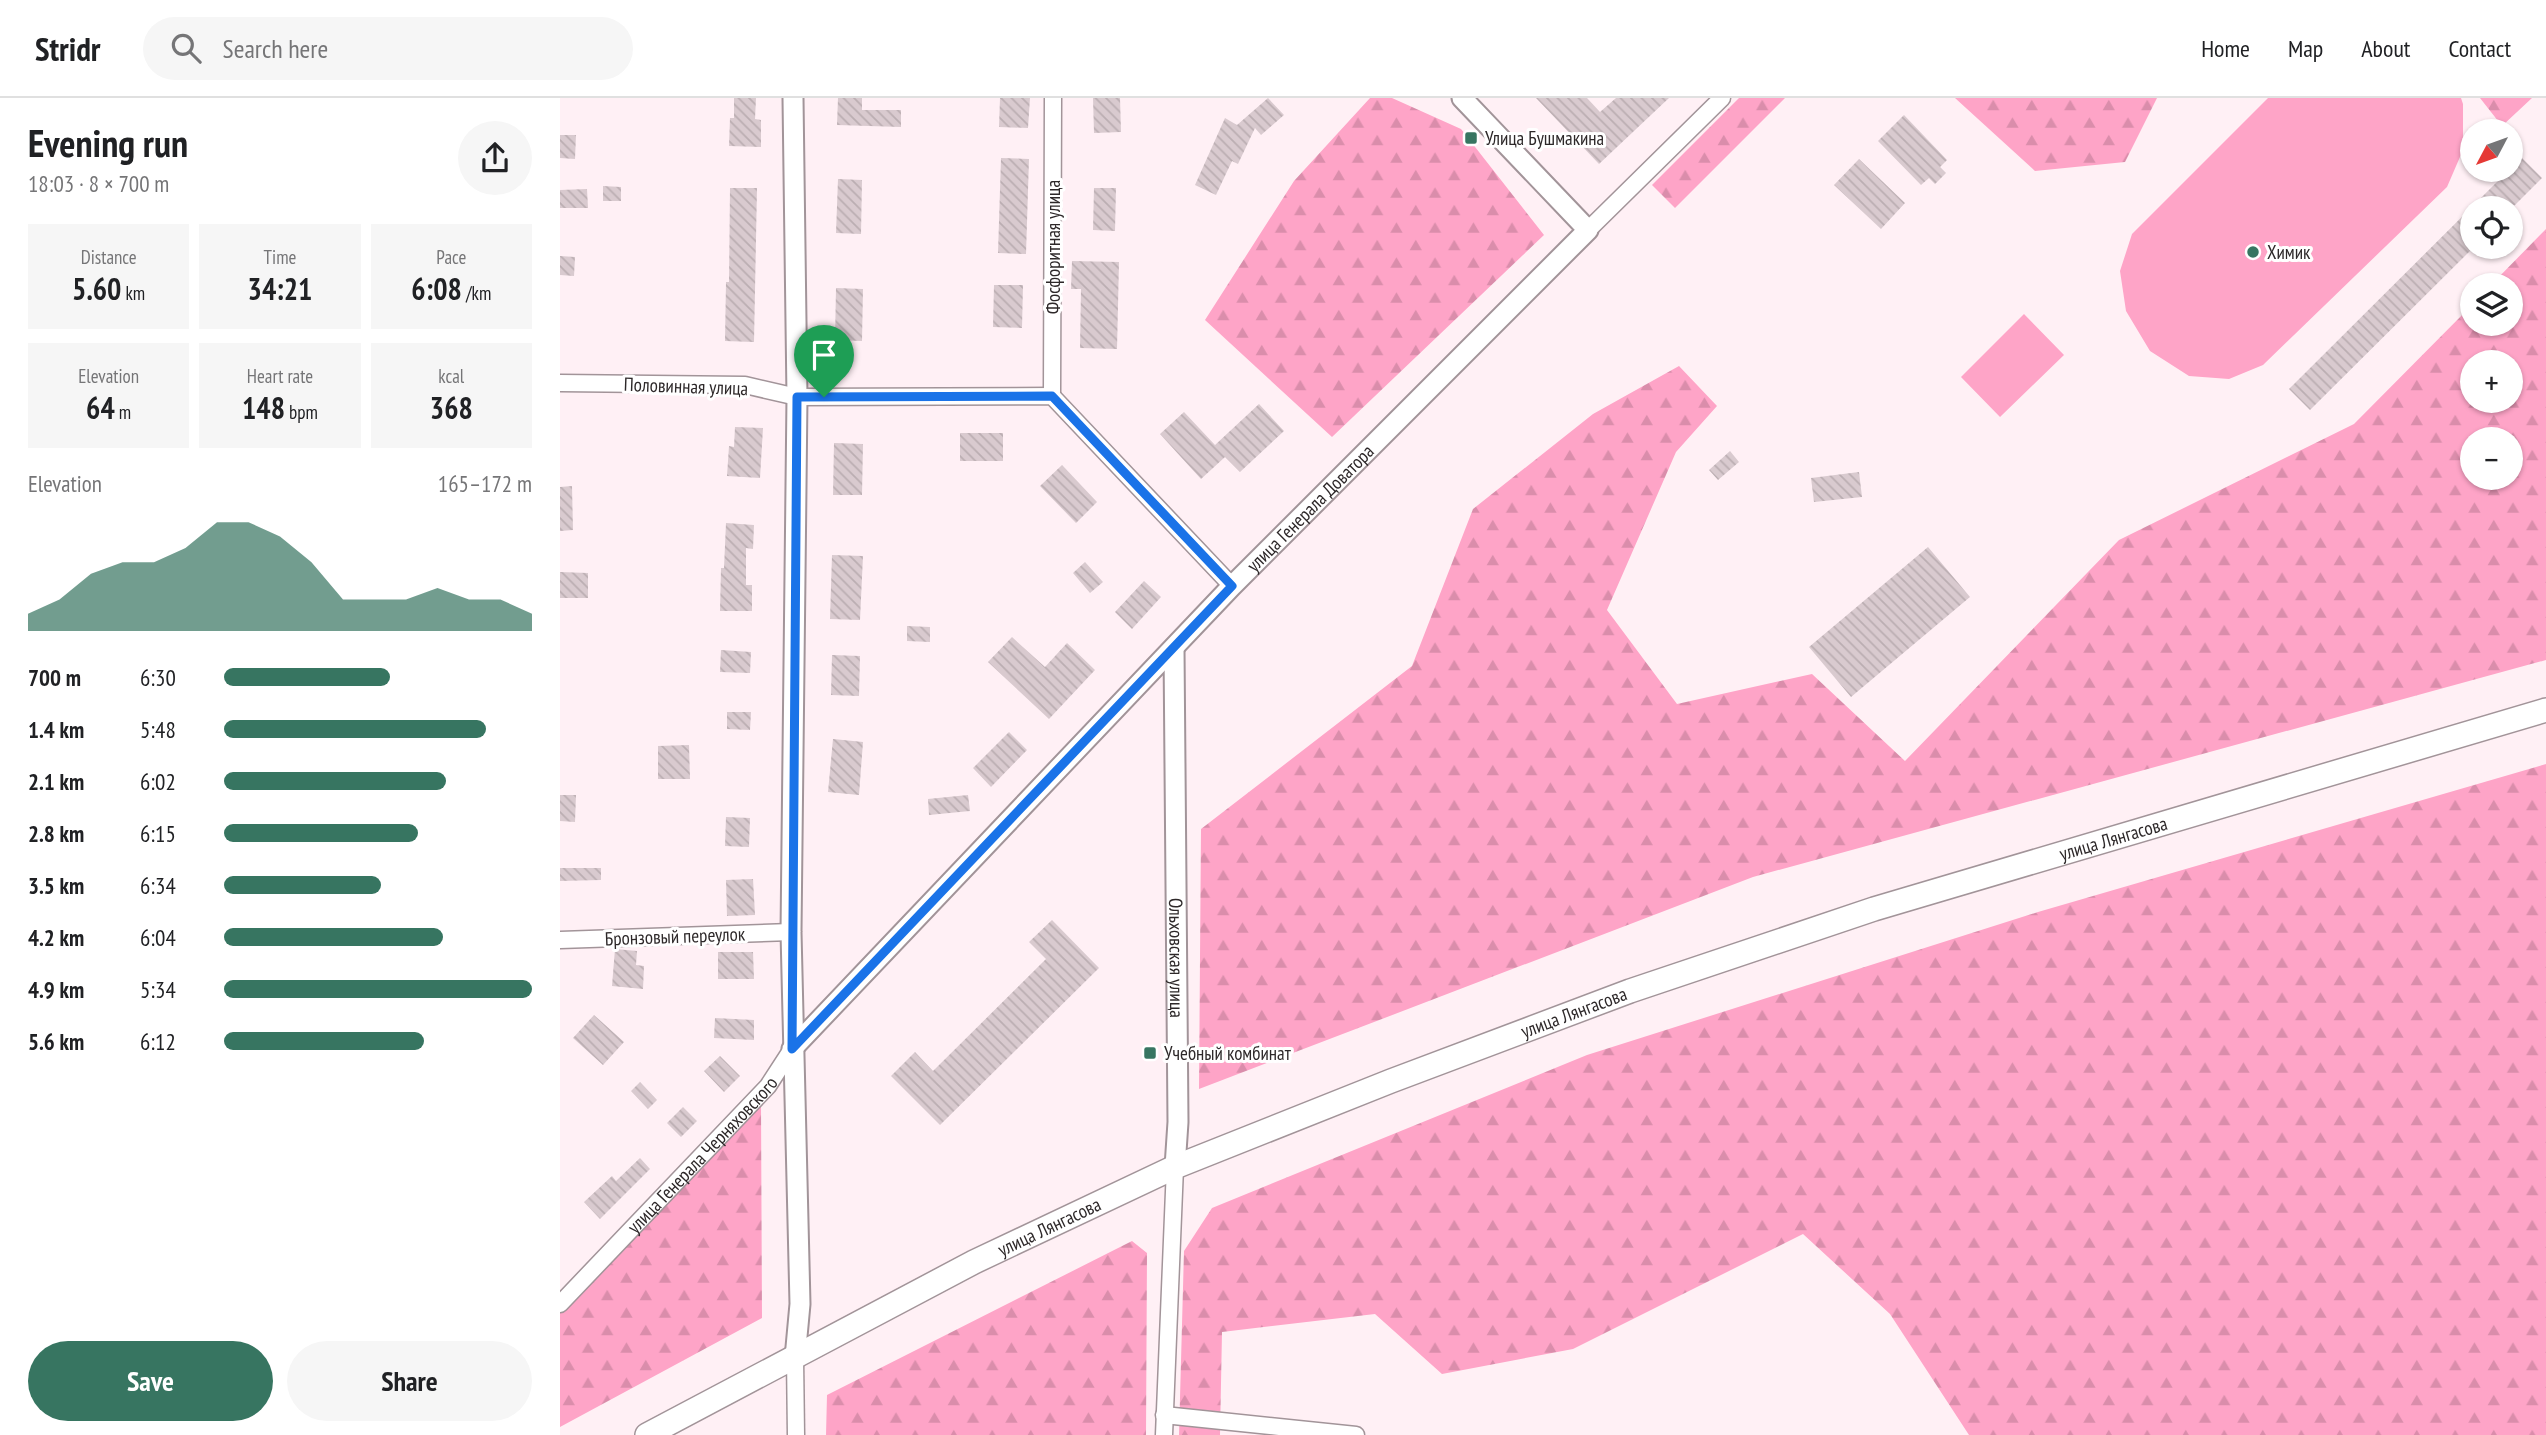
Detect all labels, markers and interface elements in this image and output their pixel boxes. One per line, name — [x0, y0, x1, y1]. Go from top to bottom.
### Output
search box — [143, 17, 633, 80]
text: Stridr — [35, 27, 101, 70]
icon: search — [167, 29, 205, 67]
text: Search here — [223, 32, 328, 65]
text: Home — [2201, 33, 2250, 64]
text: Map — [2288, 33, 2323, 64]
text: About — [2361, 33, 2410, 64]
text: Contact — [2448, 33, 2511, 64]
text: Evening run — [28, 118, 188, 167]
north arrow — [2460, 119, 2524, 182]
map controls — [2460, 119, 2523, 490]
button: share — [458, 121, 532, 195]
place label: Улица Бушмакина — [1485, 126, 1604, 150]
marker: Улица Бушмакина — [1463, 130, 1479, 146]
text: 18:03 · 8 × 700 m — [28, 169, 169, 198]
street label: Фосфоритная улица — [1041, 180, 1065, 314]
button: locate — [2460, 196, 2523, 259]
place label: Химик — [2267, 240, 2311, 264]
marker: Химик — [2245, 244, 2261, 260]
text: Distance — [81, 245, 137, 269]
text: Time — [264, 245, 296, 269]
text: Pace — [436, 245, 466, 269]
text: 5.60 — [72, 269, 121, 308]
text: 34:21 — [248, 269, 312, 308]
text: 6:08 — [411, 269, 462, 308]
button: layers — [2460, 273, 2523, 336]
text: km — [121, 281, 145, 305]
text: /km — [462, 281, 491, 305]
pin — [794, 325, 854, 397]
icon: arrive — [805, 336, 843, 374]
button: + — [2460, 350, 2523, 413]
text: Elevation — [78, 364, 139, 388]
text: Heart rate — [247, 364, 313, 388]
text: kcal — [438, 364, 464, 388]
street label: Половинная улица — [623, 372, 749, 400]
text: 64 — [86, 388, 115, 427]
text: 148 — [242, 388, 285, 427]
text: 368 — [430, 388, 473, 427]
text: m — [115, 400, 131, 424]
text: bpm — [285, 400, 318, 424]
button: − — [2460, 427, 2523, 490]
street label: улица Генерала Доватора — [1241, 439, 1379, 577]
text: Elevation — [28, 469, 102, 498]
text: 165–172 m — [438, 469, 532, 498]
text: 700 m — [28, 663, 81, 692]
text: 6:30 — [140, 663, 176, 692]
text: 1.4 km — [28, 715, 84, 744]
text: 5:48 — [140, 715, 176, 744]
text: 2.1 km — [28, 767, 84, 796]
text: 6:02 — [140, 767, 176, 796]
street label: улица Лянгасова — [2056, 811, 2170, 865]
text: 2.8 km — [28, 819, 84, 848]
text: 6:15 — [140, 819, 176, 848]
text: 3.5 km — [28, 871, 84, 900]
text: 6:34 — [140, 871, 176, 900]
street label: Ольховская улица — [1164, 898, 1189, 1018]
street label: Бронзовый переулок — [604, 922, 746, 950]
text: 4.2 km — [28, 923, 84, 952]
text: 6:04 — [140, 923, 176, 952]
text: 4.9 km — [28, 975, 84, 1004]
text: 5:34 — [140, 975, 176, 1004]
street label: улица Лянгасова — [1517, 981, 1630, 1043]
text: 5.6 km — [28, 1027, 84, 1056]
text: 6:12 — [140, 1027, 176, 1056]
place label: Учебный комбинат — [1164, 1041, 1292, 1065]
marker: Учебный комбинат — [1142, 1045, 1158, 1061]
street label: улица Генерала Черняховского — [622, 1072, 783, 1238]
street label: улица Лянгасова — [994, 1192, 1105, 1261]
button: Save — [28, 1341, 273, 1421]
button: Share — [287, 1341, 532, 1421]

